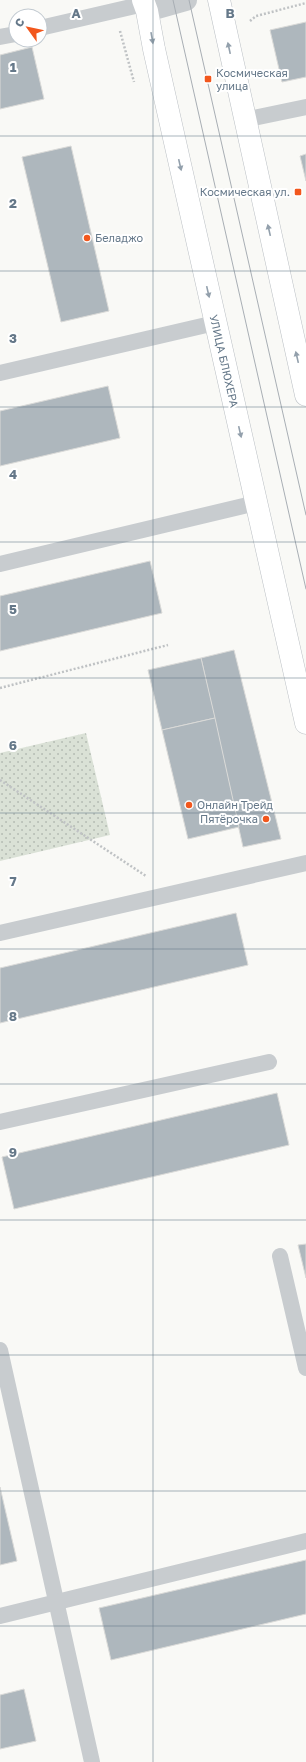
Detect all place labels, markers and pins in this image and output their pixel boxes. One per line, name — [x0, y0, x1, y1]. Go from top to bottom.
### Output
place label: Космическая улица — [216, 66, 288, 92]
marker: Космическая улица — [203, 74, 213, 84]
place label: Космическая ул. — [200, 185, 290, 198]
marker: Космическая ул. — [293, 187, 303, 197]
place label: Беладжо — [95, 231, 144, 244]
marker: Беладжо — [82, 233, 92, 243]
place label: Онлайн Трейд — [197, 798, 273, 811]
marker: Онлайн Трейд — [184, 800, 194, 810]
place label: Пятёрочка — [200, 812, 258, 825]
marker: Пятёрочка — [261, 814, 271, 824]

